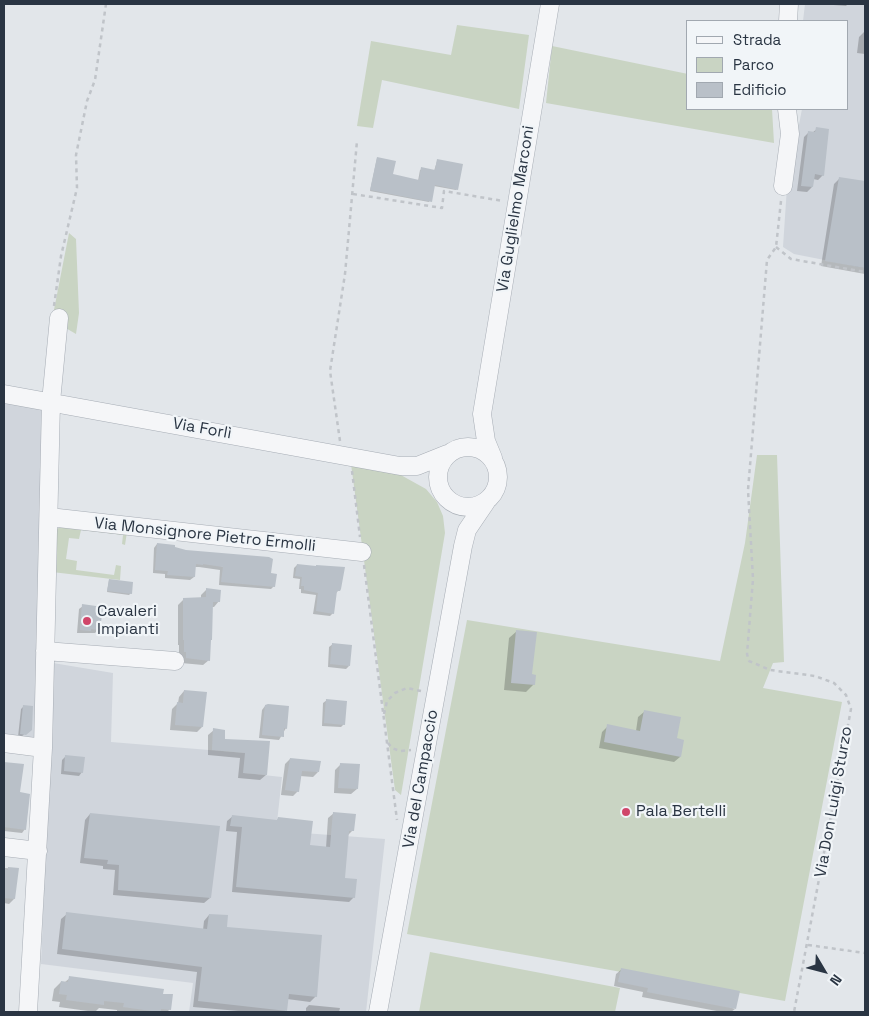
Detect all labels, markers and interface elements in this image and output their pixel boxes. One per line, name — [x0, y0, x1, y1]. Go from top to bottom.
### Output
legend — [686, 20, 849, 110]
text: Strada — [733, 30, 781, 49]
text: Parco — [733, 55, 774, 74]
text: Edificio — [733, 80, 787, 99]
street label: Via Guglielmo Marconi — [493, 124, 539, 294]
street label: Via Forlì — [171, 414, 233, 444]
street label: Via Monsignore Pietro Ermolli — [93, 514, 317, 556]
place label: Cavaleri Impianti — [97, 602, 159, 640]
marker: Cavaleri Impianti — [81, 615, 93, 627]
street label: Via del Campaccio — [399, 708, 443, 850]
street label: Via Don Luigi Sturzo — [811, 725, 857, 879]
place label: Pala Bertelli — [636, 802, 726, 822]
marker: Pala Bertelli — [620, 806, 632, 818]
north arrow — [799, 946, 849, 996]
text: N — [826, 971, 846, 989]

